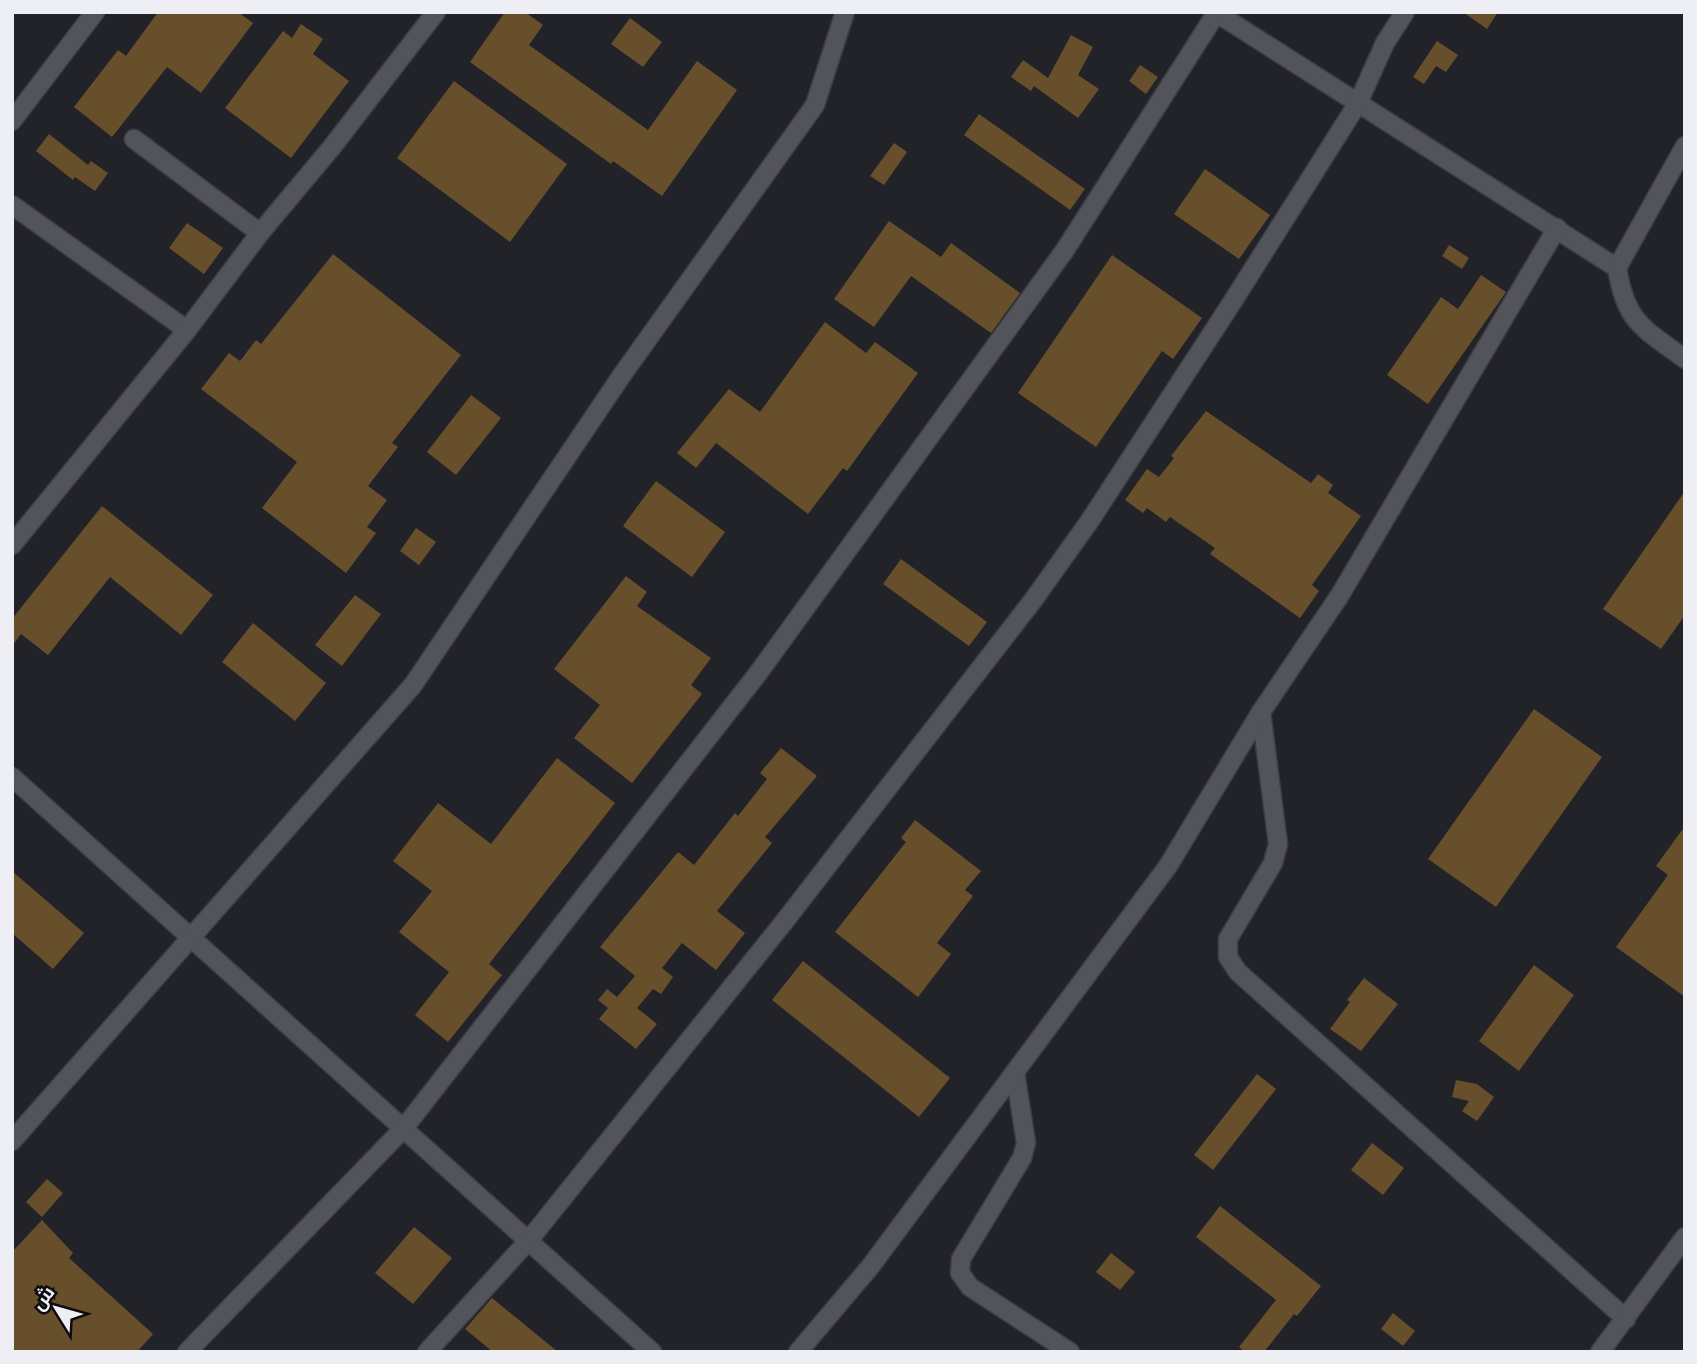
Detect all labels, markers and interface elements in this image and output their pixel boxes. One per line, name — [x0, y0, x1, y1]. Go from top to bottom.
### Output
north arrow — [21, 1273, 91, 1343]
text: ش — [26, 1281, 59, 1315]

